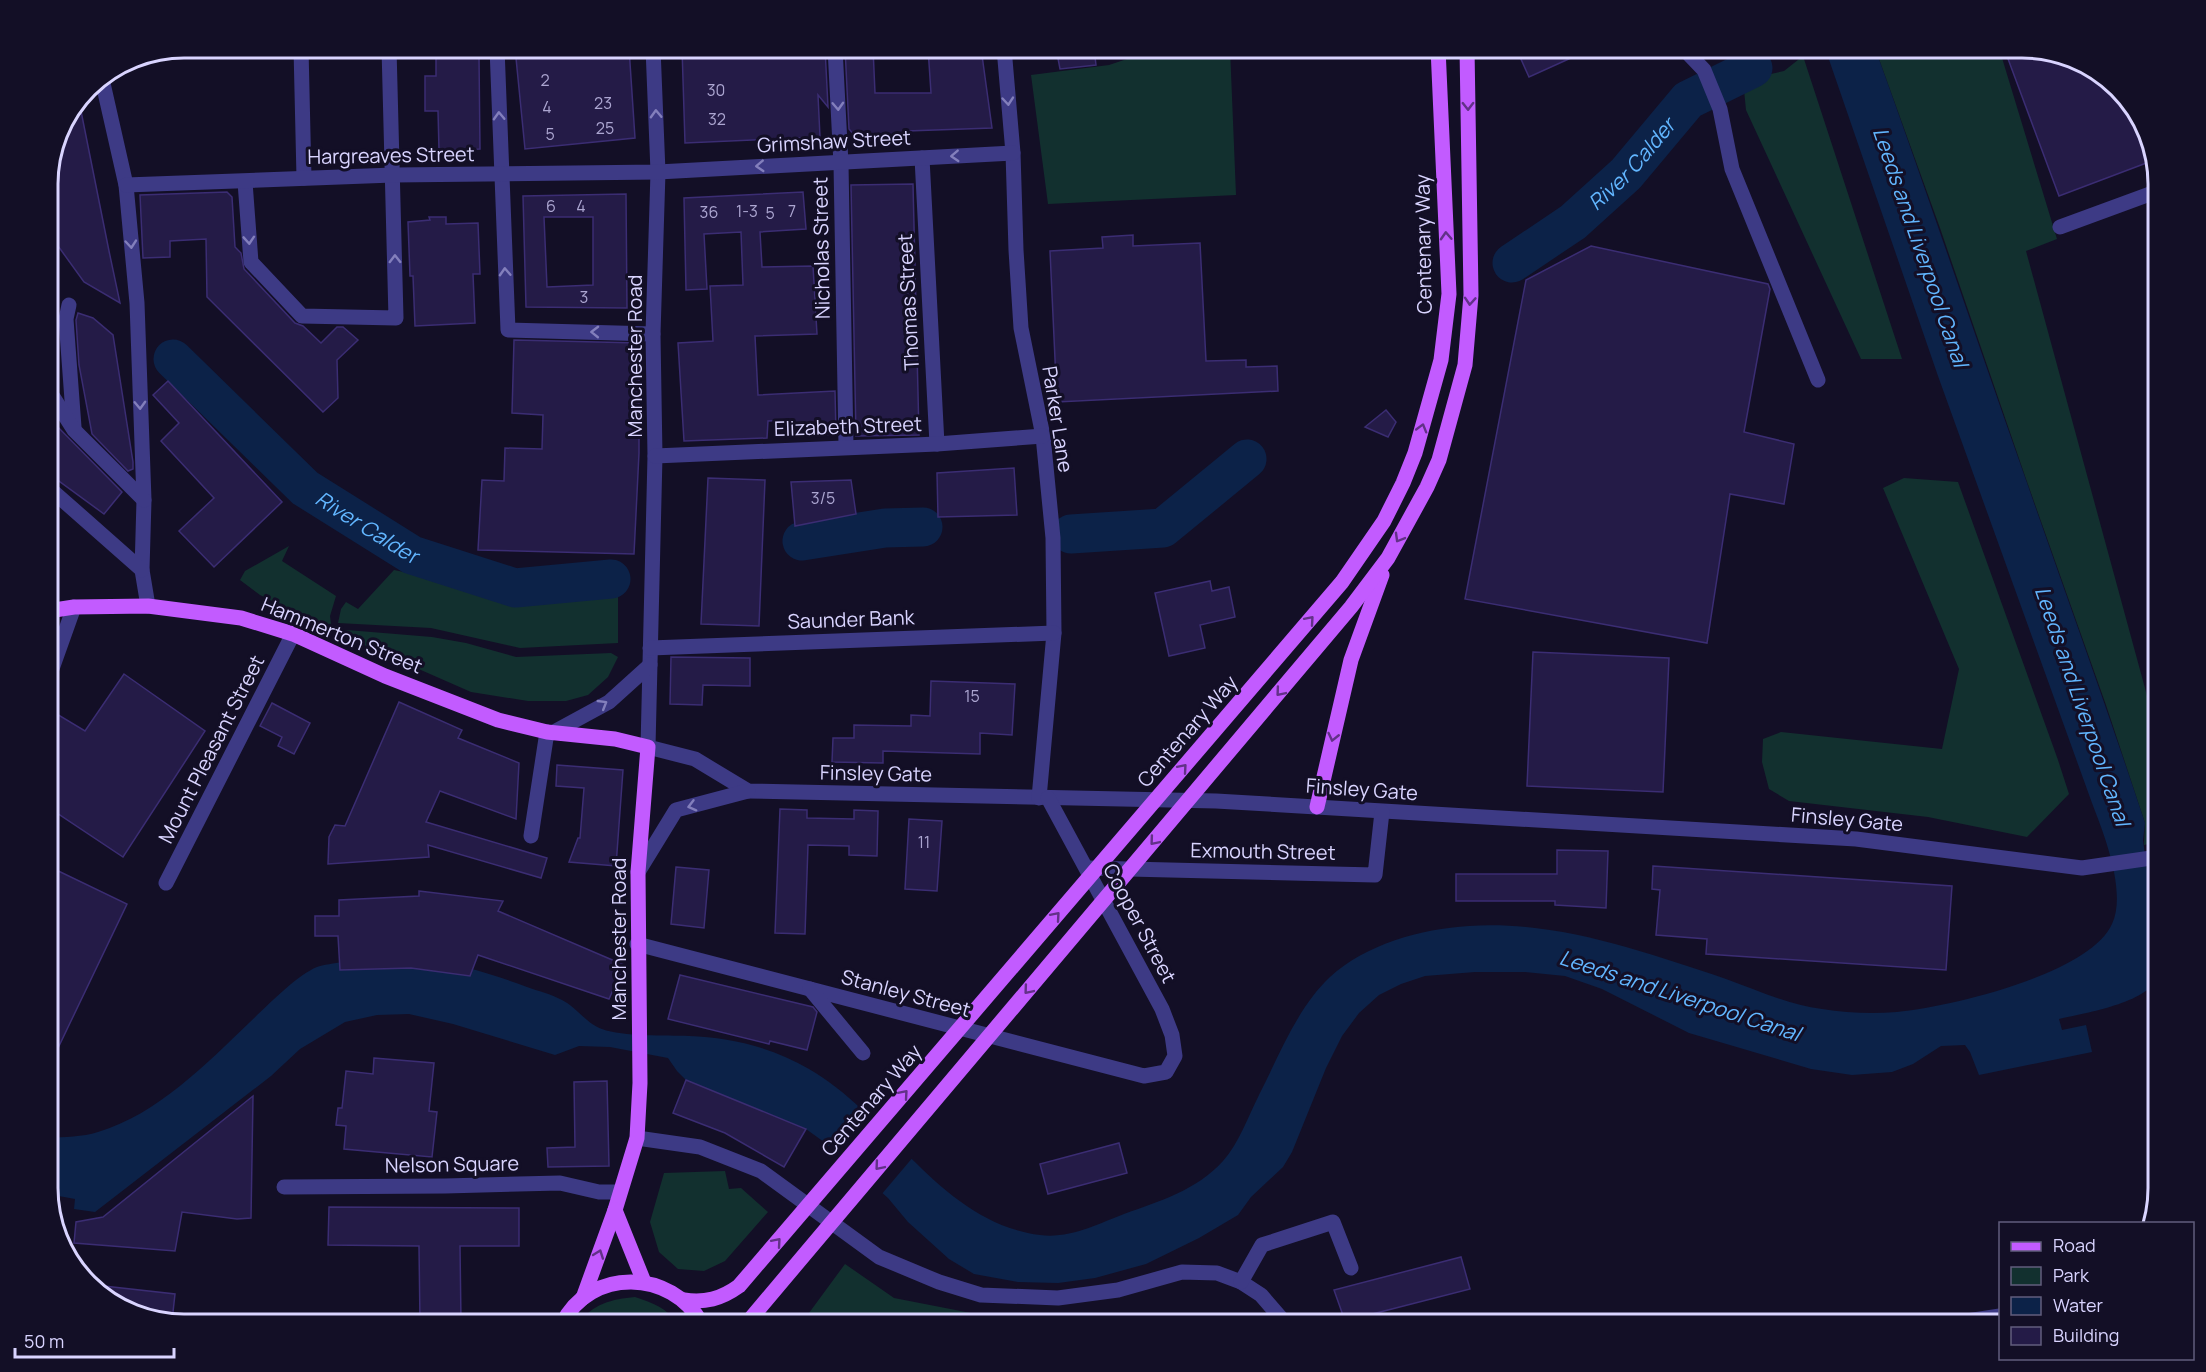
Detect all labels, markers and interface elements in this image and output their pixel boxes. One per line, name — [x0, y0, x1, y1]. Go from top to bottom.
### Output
house number: 2 — [540, 69, 550, 91]
house number: 30 — [707, 79, 725, 101]
house number: 23 — [594, 92, 612, 114]
house number: 4 — [542, 96, 552, 118]
one-way arrow — [1001, 96, 1014, 105]
one-way arrow — [831, 102, 844, 111]
one-way arrow — [1461, 102, 1474, 111]
house number: 32 — [708, 108, 726, 130]
one-way arrow — [649, 109, 662, 118]
water label: River Calder — [1582, 110, 1683, 216]
one-way arrow — [492, 111, 505, 120]
house number: 25 — [596, 117, 614, 139]
house number: 5 — [545, 123, 555, 145]
street label: Grimshaw Street — [756, 123, 912, 159]
water label: Leeds and Liverpool Canal — [1867, 124, 1976, 373]
street label: Hargreaves Street — [307, 140, 475, 170]
one-way arrow — [950, 150, 959, 163]
one-way arrow — [755, 160, 764, 173]
street label: Centenary Way — [1408, 173, 1438, 314]
street label: Nicholas Street — [806, 177, 836, 319]
house number: 6 — [546, 195, 556, 217]
house number: 4 — [576, 195, 586, 217]
house number: 1-3 — [736, 200, 758, 222]
house number: 7 — [788, 200, 796, 222]
house number: 36 — [700, 201, 718, 223]
house number: 5 — [765, 202, 775, 224]
one-way arrow — [1440, 231, 1453, 240]
street label: Thomas Street — [891, 233, 925, 371]
one-way arrow — [242, 236, 255, 245]
one-way arrow — [124, 239, 137, 248]
one-way arrow — [388, 255, 401, 264]
one-way arrow — [499, 267, 511, 276]
street label: Manchester Road — [621, 275, 648, 437]
house number: 3 — [580, 286, 588, 308]
one-way arrow — [1464, 297, 1477, 306]
one-way arrow — [590, 326, 599, 339]
street label: Parker Lane — [1036, 364, 1080, 474]
one-way arrow — [134, 401, 147, 410]
street label: Elizabeth Street — [774, 410, 922, 442]
one-way arrow — [1415, 423, 1427, 434]
water label: River Calder — [310, 484, 424, 571]
house number: 3/5 — [811, 487, 835, 509]
one-way arrow — [1395, 532, 1407, 542]
water label: Leeds and Liverpool Canal — [2029, 583, 2138, 832]
street label: Hammerton Street — [257, 590, 427, 680]
street label: Saunder Bank — [787, 603, 916, 635]
one-way arrow — [1302, 616, 1313, 627]
street label: Mount Pleasant Street — [152, 650, 270, 848]
street label: Centenary Way — [1131, 669, 1243, 793]
house number: 15 — [964, 685, 980, 707]
one-way arrow — [1276, 685, 1287, 696]
one-way arrow — [597, 701, 608, 712]
one-way arrow — [1328, 732, 1341, 742]
street label: Finsley Gate — [820, 759, 932, 787]
one-way arrow — [1176, 764, 1187, 775]
street label: Finsley Gate — [1305, 772, 1419, 806]
one-way arrow — [687, 799, 698, 811]
street label: Finsley Gate — [1790, 801, 1904, 837]
house number: 11 — [918, 831, 930, 853]
one-way arrow — [1150, 834, 1161, 845]
street label: Exmouth Street — [1190, 836, 1336, 866]
street label: Manchester Road — [605, 858, 632, 1020]
street label: Cooper Street — [1097, 859, 1183, 987]
one-way arrow — [1049, 912, 1060, 923]
water label: Leeds and Liverpool Canal — [1556, 943, 1807, 1048]
street label: Stanley Street — [838, 963, 974, 1023]
one-way arrow — [1025, 983, 1036, 994]
street label: Centenary Way — [815, 1038, 927, 1162]
one-way arrow — [897, 1090, 908, 1101]
street label: Nelson Square — [385, 1149, 519, 1179]
one-way arrow — [875, 1159, 886, 1170]
legend — [1999, 1222, 2194, 1360]
text: Road — [2053, 1233, 2096, 1257]
one-way arrow — [770, 1238, 781, 1249]
one-way arrow — [591, 1249, 604, 1260]
text: Park — [2053, 1263, 2090, 1287]
text: Water — [2053, 1293, 2103, 1317]
scale bar — [15, 1321, 174, 1359]
text: Building — [2053, 1323, 2119, 1347]
text: 50 m — [24, 1329, 64, 1353]

